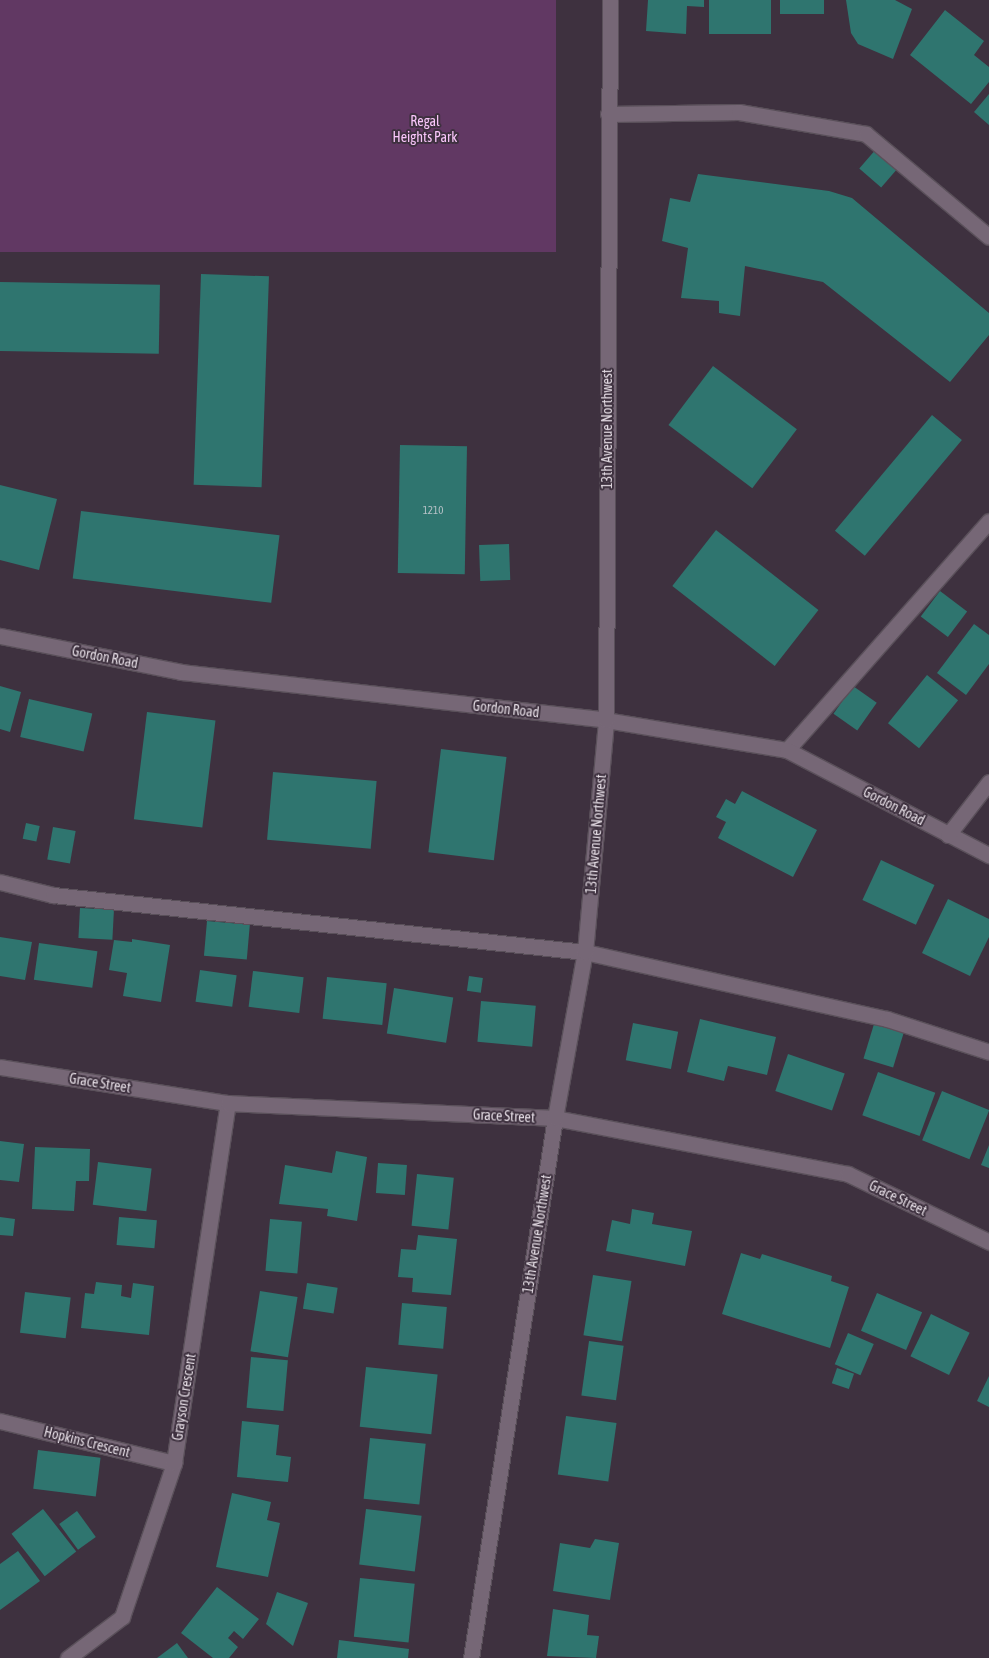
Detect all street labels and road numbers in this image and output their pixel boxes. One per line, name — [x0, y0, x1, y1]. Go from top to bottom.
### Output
street label: 13th Avenue Northwest — [599, 369, 615, 489]
street label: Gordon Road — [71, 642, 139, 672]
street label: Gordon Road — [472, 697, 540, 721]
street label: 13th Avenue Northwest — [582, 774, 610, 894]
street label: Gordon Road — [860, 783, 928, 829]
street label: Grace Street — [68, 1070, 132, 1096]
street label: Grace Street — [473, 1106, 535, 1126]
street label: 13th Avenue Northwest — [519, 1174, 555, 1294]
street label: Grace Street — [866, 1177, 930, 1219]
street label: Grayson Crescent — [169, 1352, 199, 1442]
street label: Hopkins Crescent — [42, 1423, 132, 1461]

